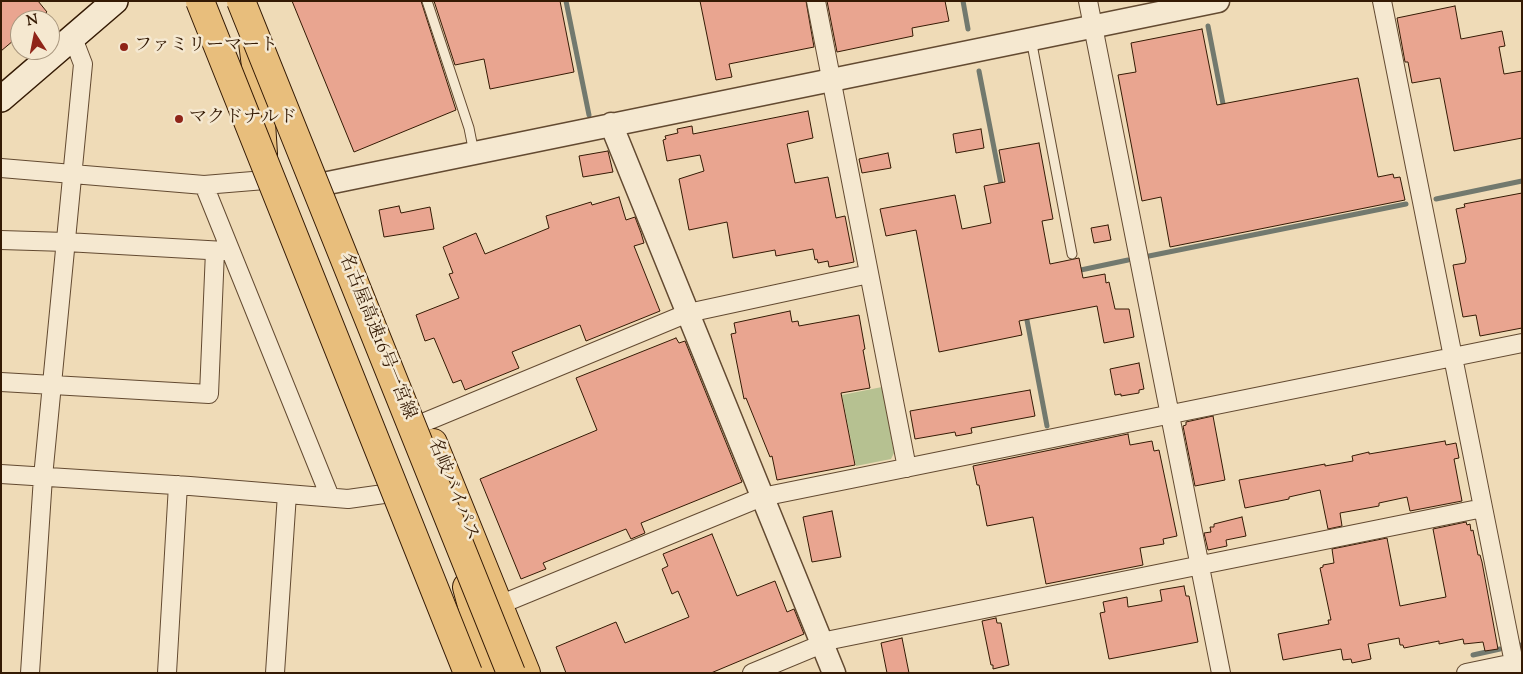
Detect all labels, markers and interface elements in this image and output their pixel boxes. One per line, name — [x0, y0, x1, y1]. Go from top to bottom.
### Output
north arrow — [10, 10, 60, 60]
text: N — [25, 10, 40, 32]
place label: ファミリーマート — [134, 36, 278, 58]
marker: ファミリーマート — [118, 41, 130, 53]
place label: マクドナルド — [189, 108, 297, 130]
marker: マクドナルド — [173, 113, 185, 125]
street label: 名古屋高速16号一宮線 — [333, 251, 419, 423]
street label: 名岐バイパス — [422, 436, 482, 544]

